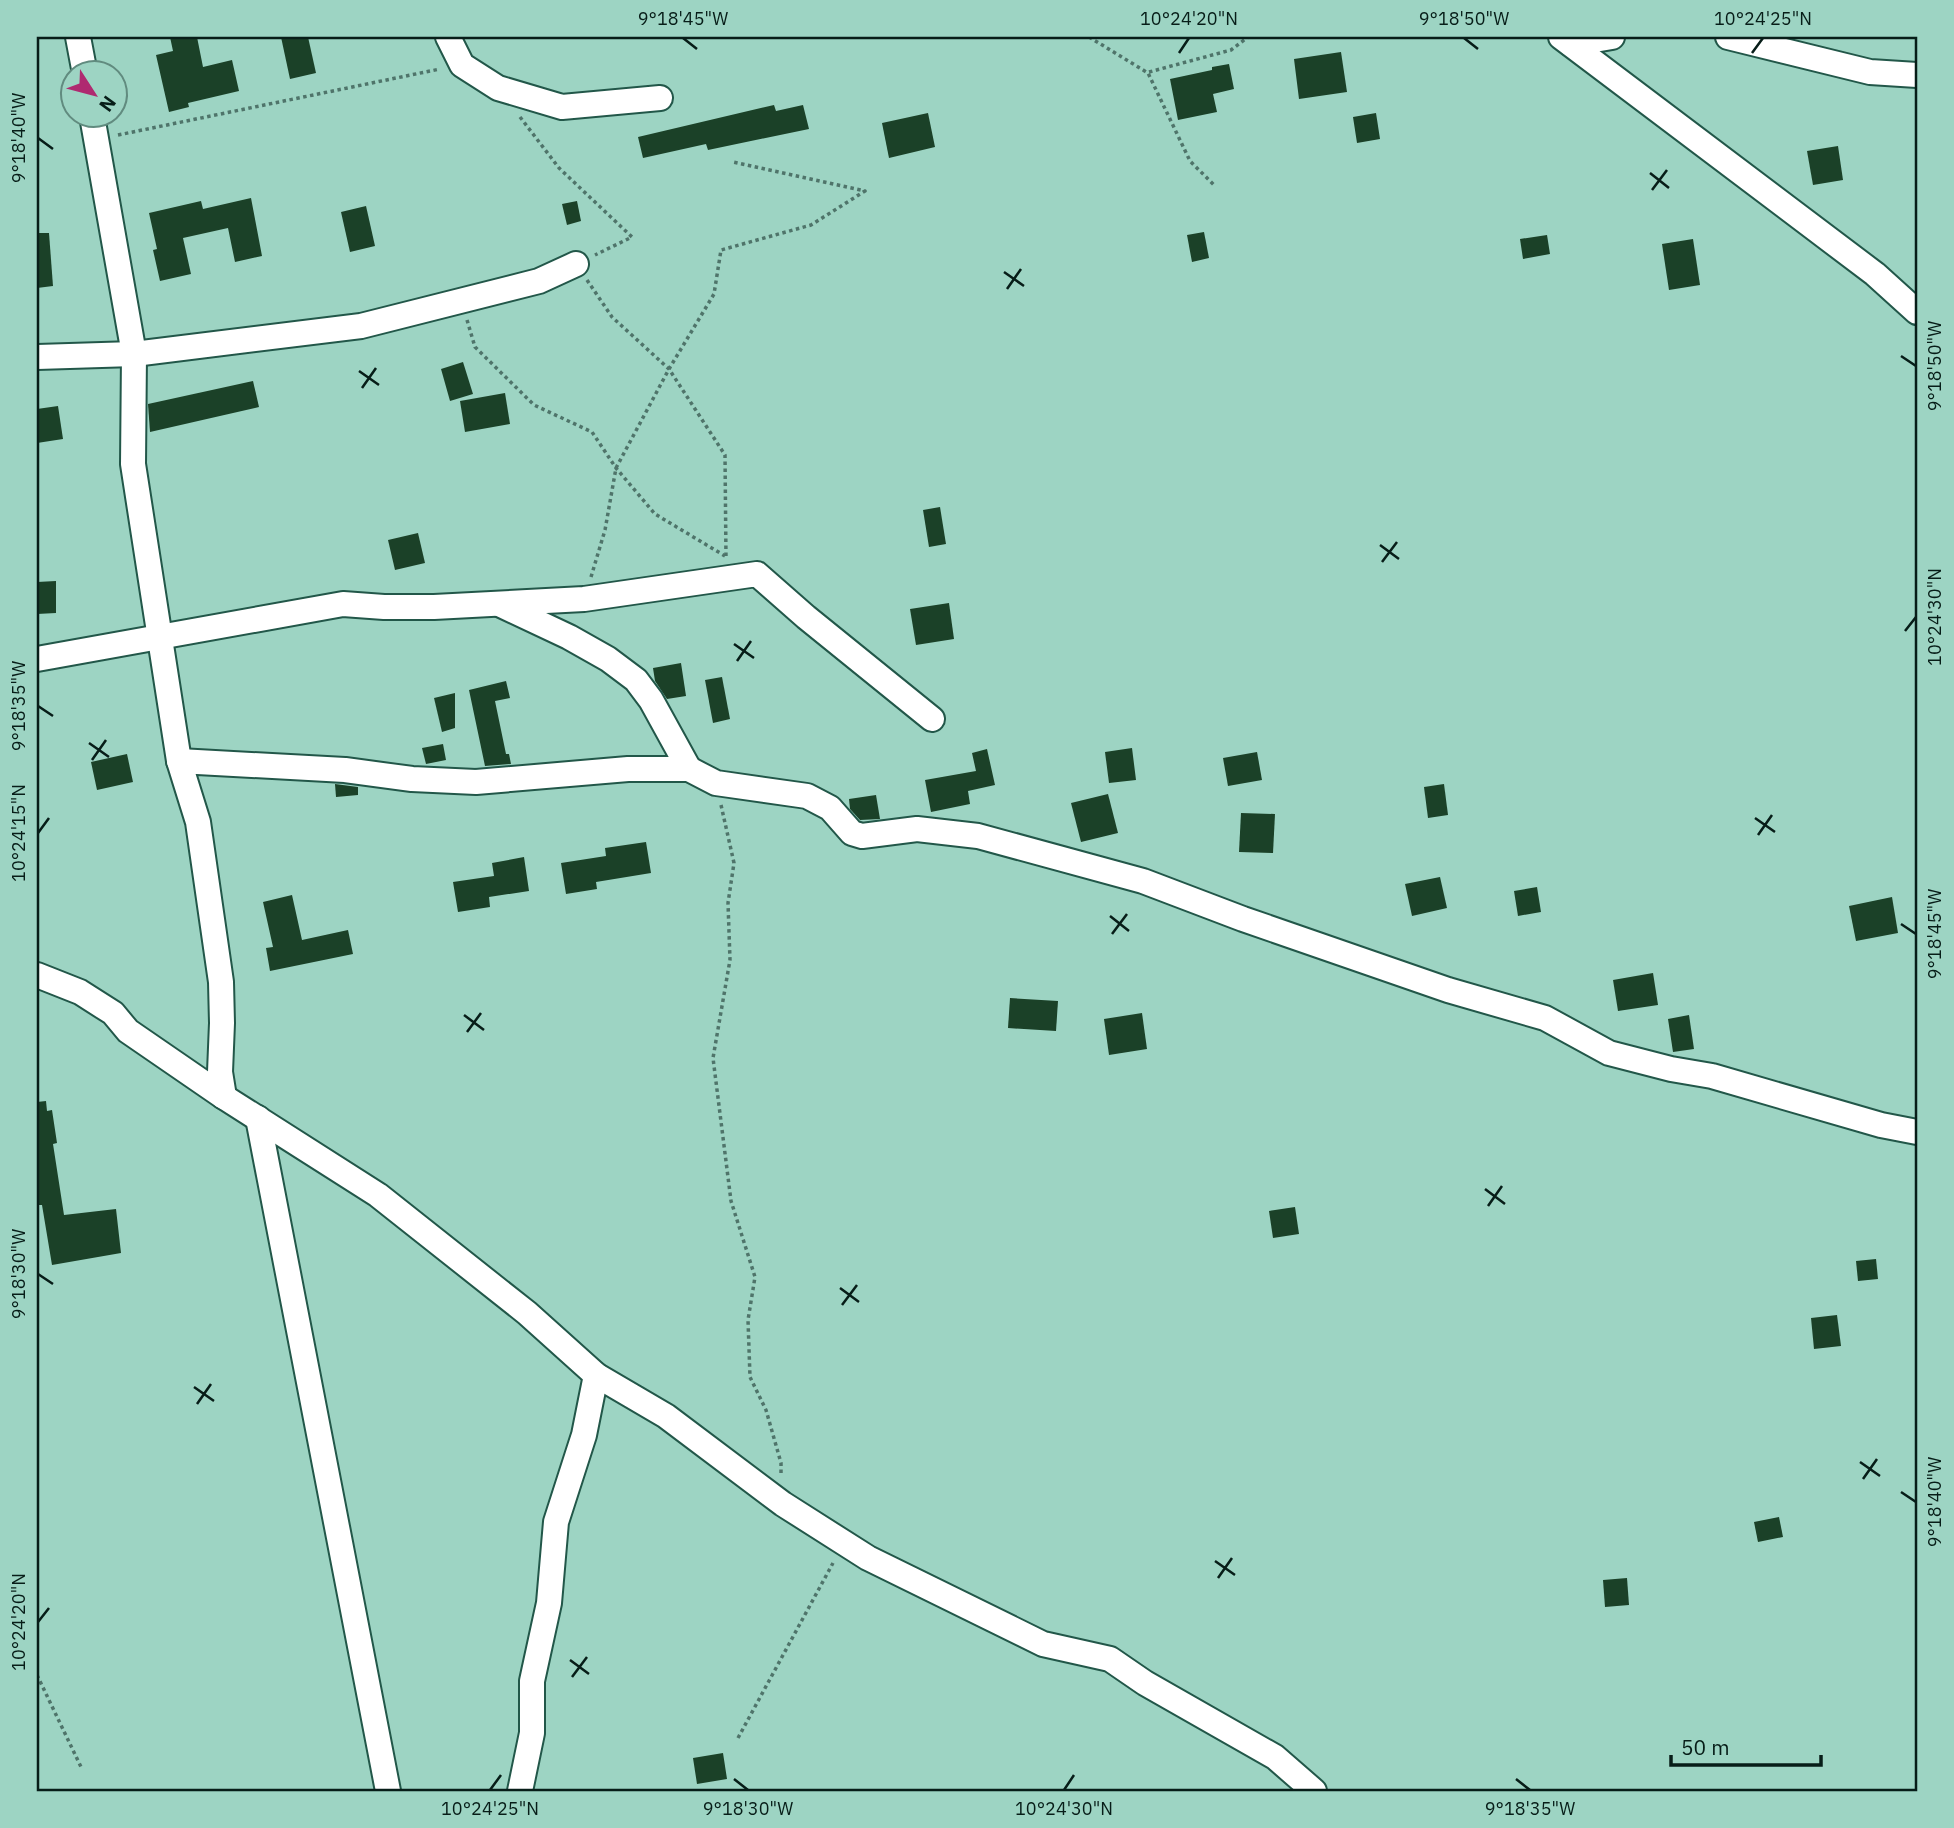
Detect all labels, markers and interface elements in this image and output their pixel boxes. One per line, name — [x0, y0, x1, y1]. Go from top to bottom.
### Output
text: 9°18'45"W — [638, 7, 728, 30]
text: 10°24'20"N — [1140, 7, 1238, 30]
text: 9°18'50"W — [1419, 7, 1509, 30]
text: 10°24'25"N — [1714, 7, 1812, 30]
north arrow — [60, 60, 130, 130]
text: N — [94, 91, 122, 117]
text: 9°18'40"W — [7, 93, 30, 183]
text: 9°18'50"W — [1923, 321, 1946, 411]
text: 10°24'30"N — [1923, 568, 1946, 666]
text: 9°18'35"W — [7, 661, 30, 751]
text: 10°24'15"N — [7, 784, 30, 882]
text: 9°18'45"W — [1923, 889, 1946, 979]
text: 9°18'30"W — [7, 1229, 30, 1319]
text: 9°18'40"W — [1923, 1457, 1946, 1547]
text: 10°24'20"N — [7, 1573, 30, 1671]
scale bar — [1671, 1723, 1821, 1767]
text: 50 m — [1681, 1733, 1730, 1761]
text: 10°24'25"N — [441, 1797, 539, 1820]
text: 9°18'30"W — [703, 1797, 793, 1820]
text: 10°24'30"N — [1015, 1797, 1113, 1820]
text: 9°18'35"W — [1485, 1797, 1575, 1820]

